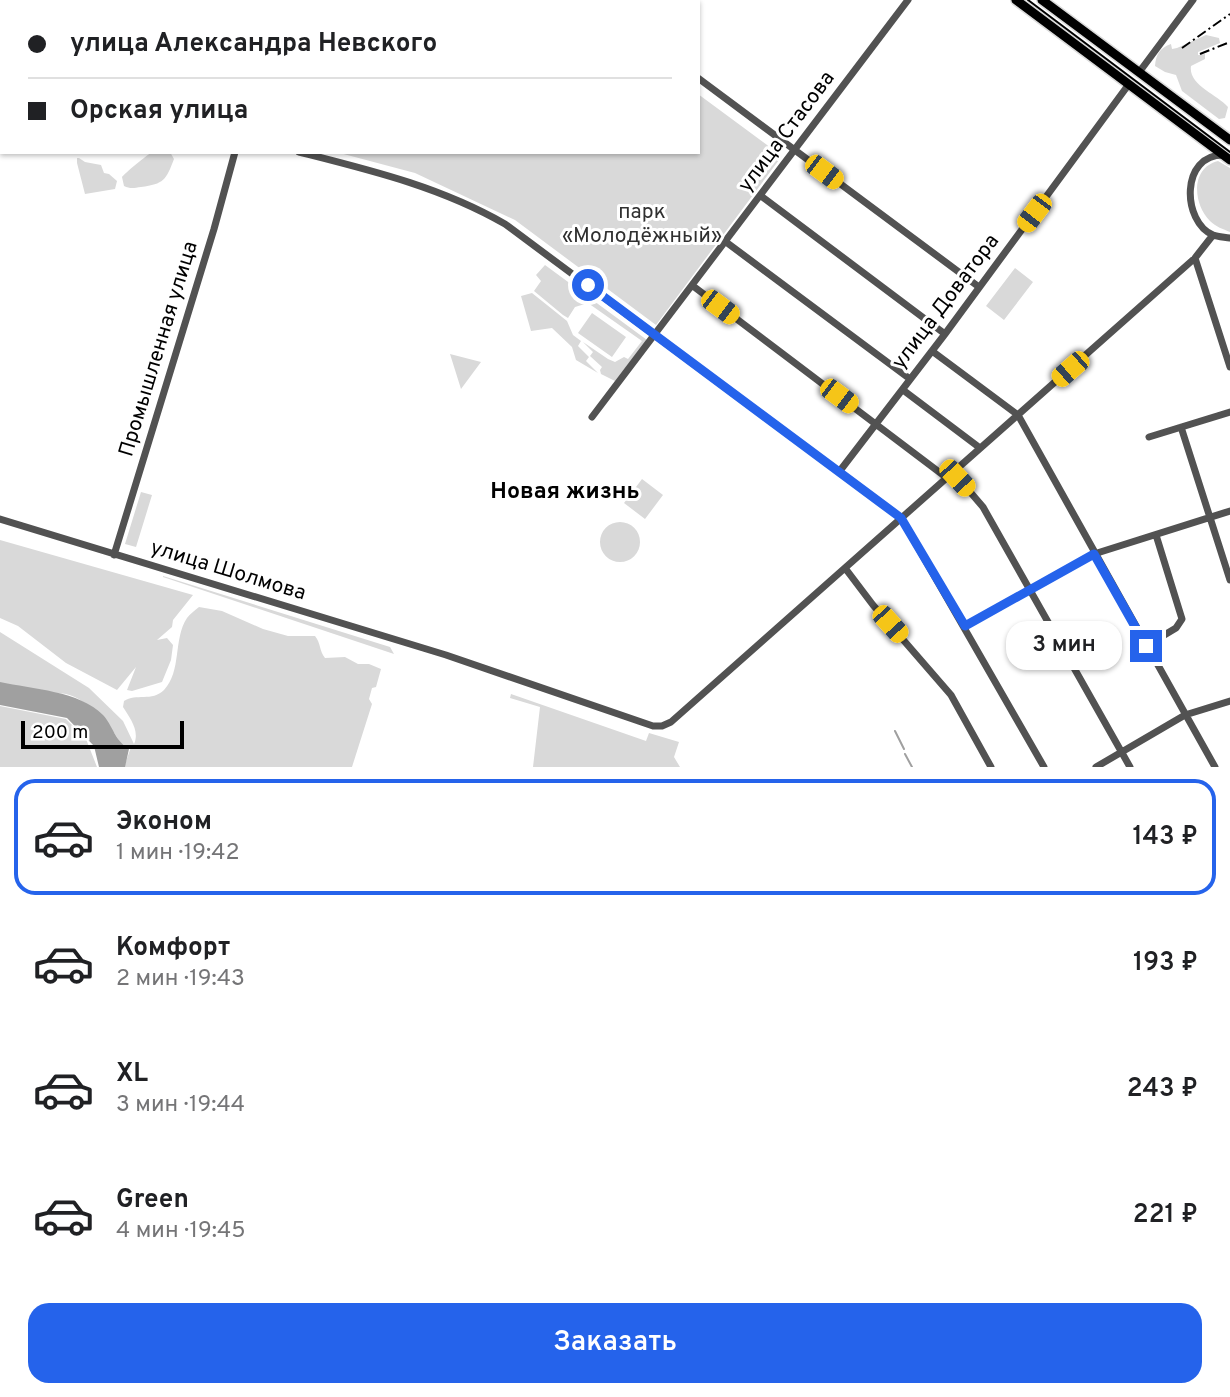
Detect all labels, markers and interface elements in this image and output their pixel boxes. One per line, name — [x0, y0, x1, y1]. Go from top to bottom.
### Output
text: улица Александра Невского — [70, 28, 437, 61]
street label: улица Стасова — [733, 66, 841, 198]
text: Орская улица — [70, 95, 248, 128]
car — [801, 151, 848, 193]
car — [1013, 190, 1056, 236]
park label: парк «Молодёжный» — [562, 199, 722, 250]
street label: улица Доватора — [886, 229, 1006, 375]
street label: Промышленная улица — [113, 238, 205, 460]
route start — [572, 269, 604, 301]
car — [697, 286, 744, 328]
car — [1048, 347, 1093, 391]
car — [816, 375, 863, 417]
car — [935, 455, 980, 501]
district label: Новая жизнь — [490, 478, 640, 507]
street label: улица Шолмова — [147, 535, 309, 607]
car — [869, 601, 912, 647]
callout: 3 мин — [1006, 622, 1122, 670]
route end — [1130, 630, 1162, 662]
text: 3 мин — [1032, 631, 1096, 660]
scale bar — [21, 718, 184, 750]
text: 200 m — [32, 721, 88, 745]
icon: car — [32, 806, 95, 869]
text: Эконом — [116, 806, 212, 839]
text: 143 ₽ — [1133, 821, 1198, 854]
text: 1 мин · 19:42 — [116, 839, 240, 868]
icon: car — [32, 932, 95, 995]
text: Комфорт — [116, 932, 230, 965]
text: 193 ₽ — [1133, 947, 1198, 980]
text: 2 мин · 19:43 — [116, 965, 245, 994]
icon: car — [32, 1058, 95, 1121]
text: XL — [116, 1058, 148, 1091]
text: 243 ₽ — [1127, 1073, 1198, 1106]
text: 3 мин · 19:44 — [116, 1091, 245, 1120]
icon: car — [32, 1184, 95, 1247]
text: Green — [116, 1184, 189, 1217]
text: 221 ₽ — [1133, 1199, 1198, 1232]
text: 4 мин · 19:45 — [116, 1217, 245, 1246]
button: Заказать — [28, 1303, 1202, 1383]

